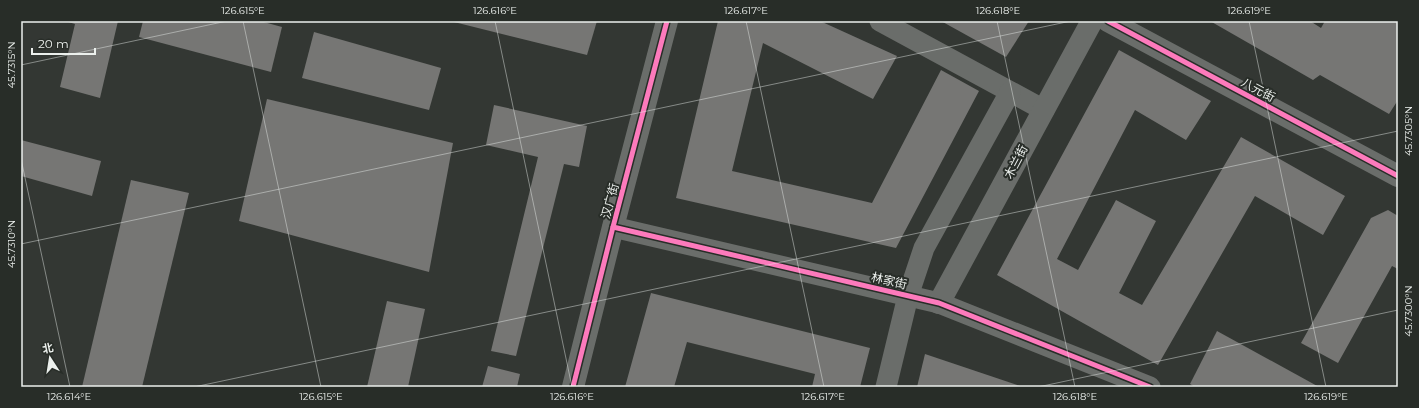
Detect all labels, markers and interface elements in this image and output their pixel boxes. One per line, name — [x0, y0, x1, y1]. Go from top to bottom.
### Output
text: 126.615°E — [221, 4, 265, 17]
text: 126.616°E — [473, 4, 517, 17]
text: 126.617°E — [724, 4, 768, 17]
text: 126.618°E — [976, 4, 1021, 17]
text: 126.619°E — [1227, 4, 1271, 17]
scale bar — [32, 30, 95, 56]
text: 20 m — [38, 36, 69, 51]
text: 45.7315°N — [5, 41, 18, 89]
street label: 八元街 — [1239, 74, 1278, 105]
text: 45.7305°N — [1402, 106, 1415, 156]
street label: 木兰街 — [1000, 142, 1031, 181]
street label: 汉广街 — [598, 182, 621, 220]
text: 45.7310°N — [5, 220, 18, 268]
street label: 林家街 — [870, 269, 908, 292]
text: 45.7300°N — [1402, 285, 1415, 337]
north arrow — [30, 338, 70, 378]
text: 北 — [41, 340, 55, 356]
text: 126.614°E — [47, 390, 91, 403]
text: 126.615°E — [299, 390, 343, 403]
text: 126.616°E — [550, 390, 594, 403]
text: 126.617°E — [801, 390, 845, 403]
text: 126.618°E — [1053, 390, 1098, 403]
text: 126.619°E — [1304, 390, 1348, 403]

